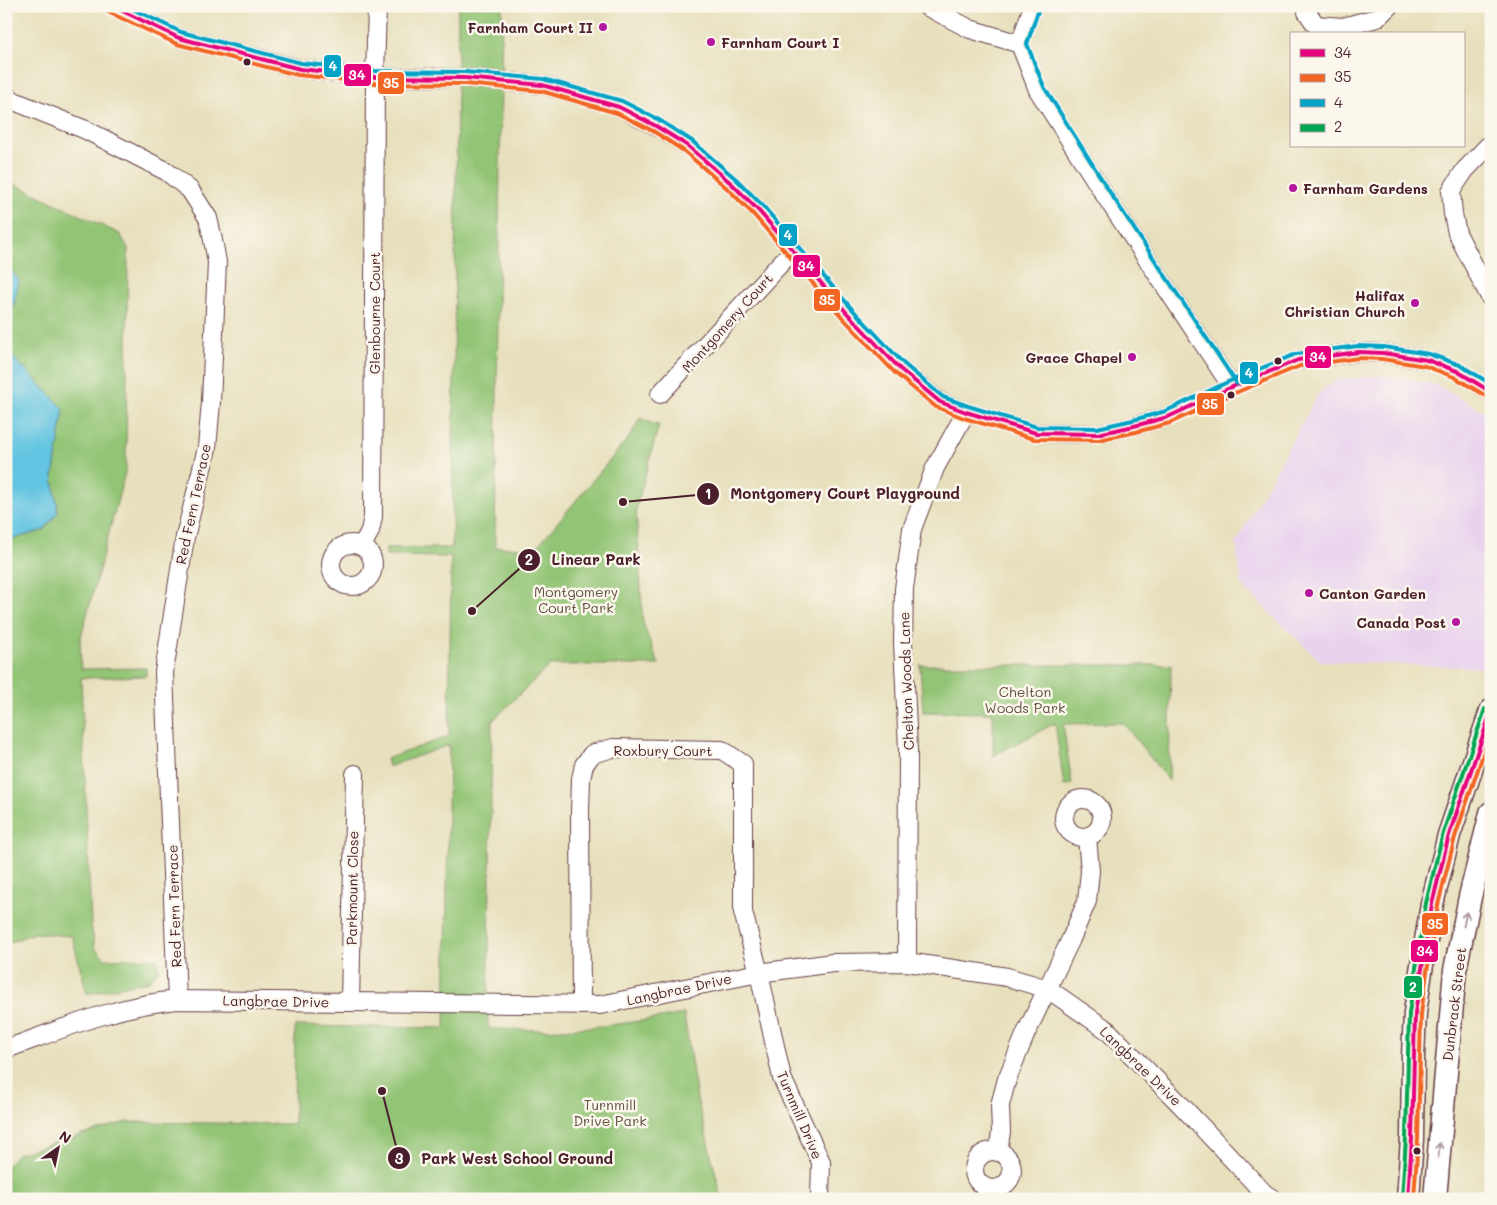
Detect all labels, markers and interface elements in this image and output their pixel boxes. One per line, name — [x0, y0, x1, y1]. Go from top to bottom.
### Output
place label: Farnham Court II — [467, 18, 593, 37]
marker: Farnham Court II — [597, 21, 609, 33]
legend — [1290, 32, 1464, 148]
place label: Farnham Court I — [721, 33, 839, 52]
marker: Farnham Court I — [705, 36, 717, 48]
text: 34 — [1334, 42, 1352, 62]
line badge: 4 — [323, 54, 342, 78]
text: 4 — [329, 56, 338, 75]
unlabelled marker — [242, 57, 252, 67]
line badge: 34 — [343, 63, 372, 87]
text: 34 — [348, 65, 366, 84]
text: 35 — [1334, 66, 1352, 86]
line badge: 35 — [377, 71, 405, 95]
text: 35 — [383, 73, 399, 92]
text: 4 — [1334, 92, 1343, 112]
text: 2 — [1334, 116, 1342, 136]
place label: Farnham Gardens — [1303, 179, 1428, 198]
marker: Farnham Gardens — [1287, 182, 1299, 194]
line badge: 4 — [778, 223, 798, 247]
text: 4 — [784, 225, 793, 244]
street label: Glenbourne Court — [365, 252, 384, 374]
line badge: 34 — [792, 254, 821, 278]
text: 34 — [797, 256, 815, 275]
street label: Montgomery Court — [677, 269, 777, 377]
place label: Halifax Christian Church — [1284, 286, 1405, 321]
line badge: 35 — [813, 288, 841, 312]
text: 35 — [819, 290, 835, 309]
marker: Halifax Christian Church — [1409, 297, 1421, 309]
line badge: 34 — [1304, 345, 1332, 369]
text: 34 — [1309, 347, 1327, 366]
place label: Grace Chapel — [1026, 348, 1122, 367]
marker: Grace Chapel — [1126, 351, 1138, 363]
unlabelled marker — [1273, 356, 1283, 366]
line badge: 4 — [1239, 361, 1259, 385]
text: 4 — [1245, 363, 1254, 382]
unlabelled marker — [1226, 390, 1236, 400]
line badge: 35 — [1196, 392, 1225, 416]
text: 35 — [1202, 394, 1218, 413]
street label: Red Fern Terrace — [171, 442, 215, 566]
callout: Montgomery Court Playground — [695, 479, 970, 509]
text: 1 — [705, 483, 711, 503]
text: Montgomery Court Playground — [730, 483, 960, 503]
callout: Linear Park — [517, 545, 651, 575]
text: 2 — [525, 549, 533, 569]
text: Linear Park — [551, 549, 641, 569]
park label: Montgomery Court Park — [534, 582, 618, 617]
place label: Canton Garden — [1319, 584, 1426, 603]
marker: Canton Garden — [1303, 587, 1315, 599]
street label: Chelton Woods Lane — [894, 612, 918, 750]
place label: Canada Post — [1357, 613, 1446, 632]
marker: Canada Post — [1450, 616, 1462, 628]
park label: Chelton Woods Park — [985, 682, 1065, 717]
street label: Roxbury Court — [614, 741, 712, 760]
street label: Parkmount Close — [342, 831, 362, 945]
street label: Red Fern Terrace — [162, 844, 186, 968]
line badge: 35 — [1421, 912, 1449, 936]
one-way arrow — [1461, 912, 1471, 928]
text: 35 — [1427, 914, 1443, 933]
line badge: 34 — [1410, 939, 1439, 963]
text: 34 — [1416, 941, 1434, 960]
street label: Dunbrack Street — [1438, 946, 1470, 1062]
street label: Langbrae Drive — [625, 969, 733, 1009]
line badge: 2 — [1403, 975, 1423, 999]
text: 2 — [1409, 977, 1417, 996]
street label: Langbrae Drive — [222, 991, 330, 1011]
street label: Langbrae Drive — [1096, 1022, 1186, 1110]
street label: Turnmill Drive — [773, 1068, 827, 1162]
park label: Turnmill Drive Park — [573, 1095, 647, 1130]
north arrow — [32, 1122, 82, 1172]
text: N — [56, 1126, 75, 1148]
one-way arrow — [1434, 1142, 1444, 1158]
callout: Park West School Ground — [386, 1143, 623, 1173]
unlabelled marker — [1412, 1146, 1422, 1156]
text: 3 — [394, 1148, 404, 1168]
text: Park West School Ground — [421, 1148, 613, 1168]

